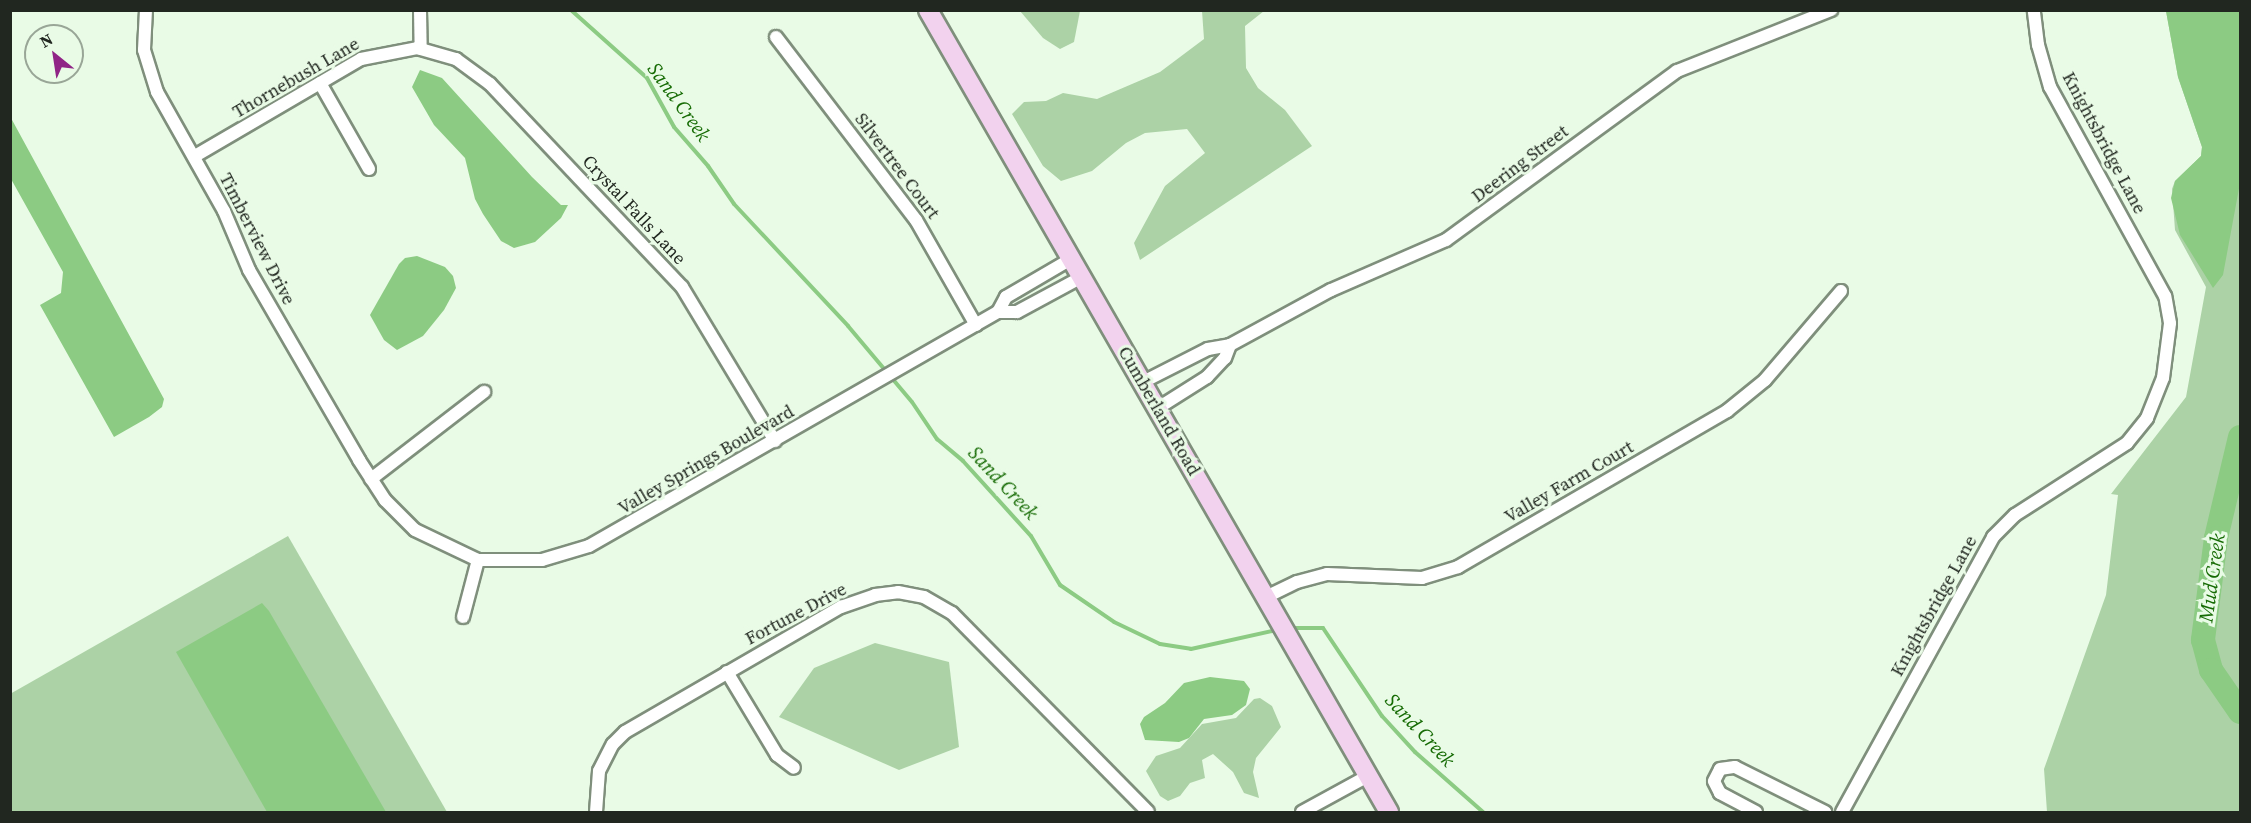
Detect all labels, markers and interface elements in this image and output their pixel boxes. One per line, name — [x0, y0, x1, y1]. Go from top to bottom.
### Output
north arrow — [24, 24, 84, 84]
text: N — [35, 28, 57, 53]
street label: Thornebush Lane — [229, 33, 363, 123]
water label: Sand Creek — [642, 58, 716, 146]
street label: Knightsbridge Lane — [2058, 68, 2150, 218]
street label: Silvertree Court — [850, 109, 944, 223]
street label: Deering Street — [1468, 121, 1572, 207]
street label: Crystal Falls Lane — [578, 151, 690, 269]
street label: Timberview Drive — [215, 170, 299, 308]
street label: Cumberland Road — [1113, 343, 1205, 479]
street label: Valley Springs Boulevard — [614, 401, 798, 519]
street label: Valley Farm Court — [1501, 436, 1637, 528]
water label: Sand Creek — [963, 441, 1043, 525]
street label: Knightsbridge Lane — [1886, 532, 1982, 680]
water label: Mud Creek — [2194, 532, 2230, 624]
street label: Fortune Drive — [742, 578, 850, 650]
water label: Sand Creek — [1380, 688, 1460, 772]

